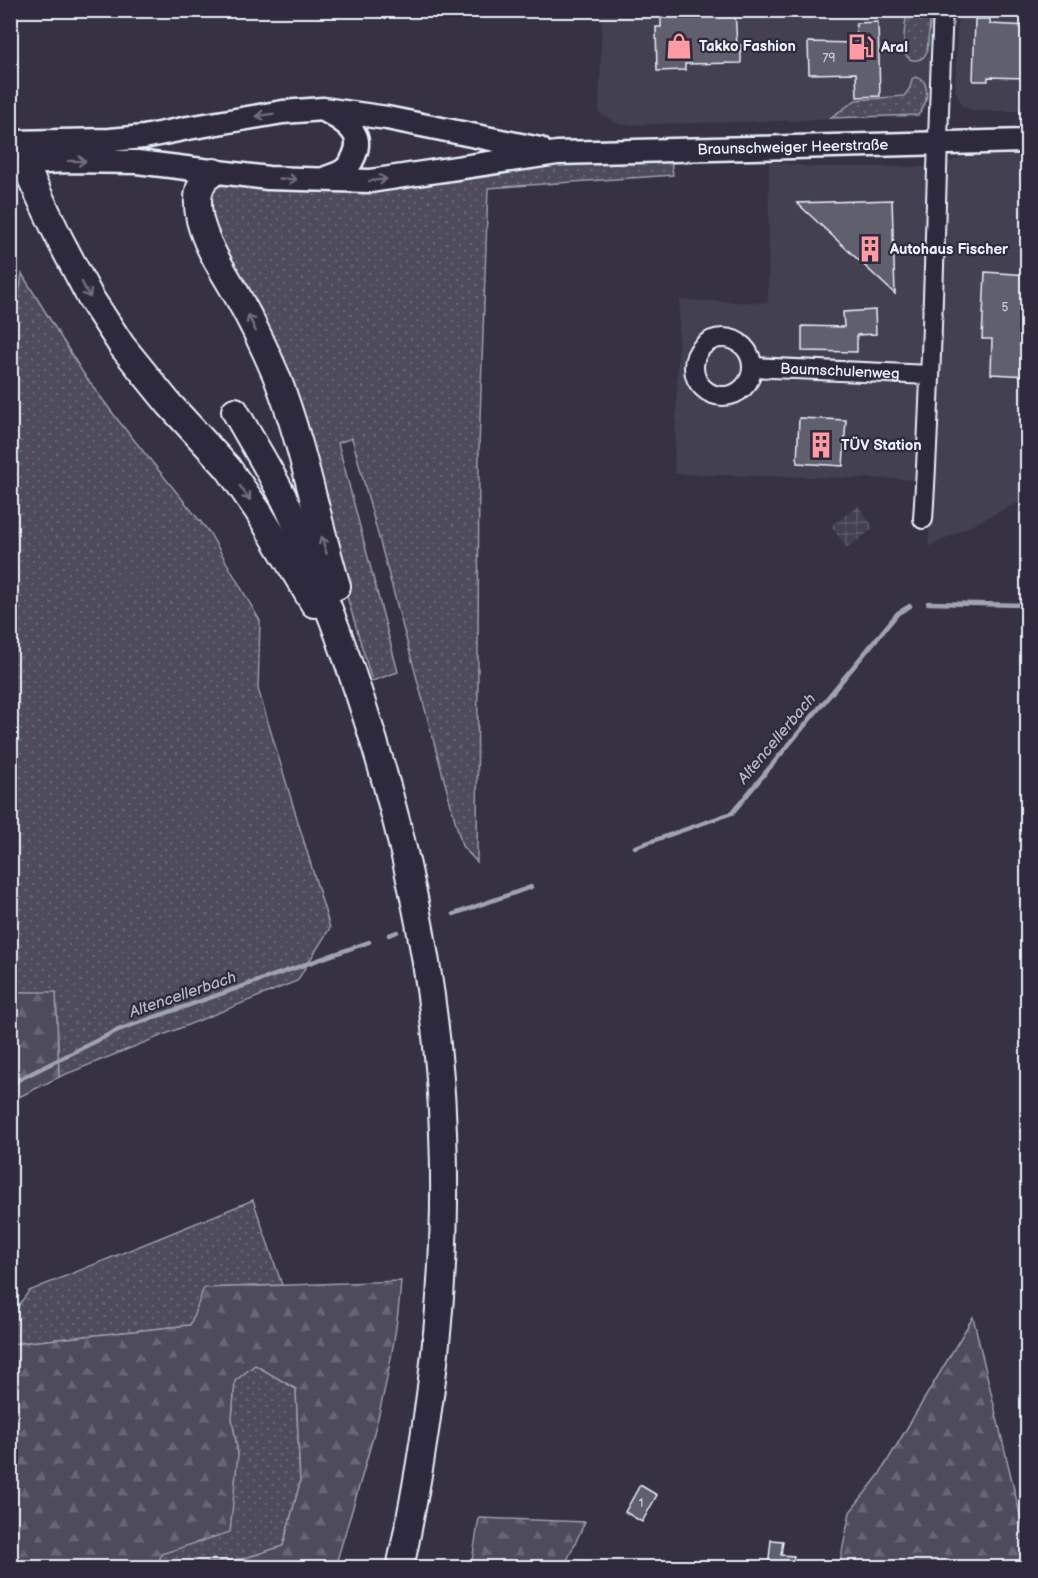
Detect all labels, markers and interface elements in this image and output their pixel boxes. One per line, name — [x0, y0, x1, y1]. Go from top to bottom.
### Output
shop icon: Takko Fashion — [664, 31, 694, 61]
fuel station icon: Aral — [846, 32, 876, 62]
place label: Takko Fashion — [699, 37, 796, 56]
place label: Aral — [880, 38, 908, 57]
house number: 79 — [823, 51, 835, 66]
one-way arrow — [255, 110, 275, 121]
street label: Braunschweiger Heerstraße — [697, 135, 889, 159]
one-way arrow — [67, 155, 87, 167]
one-way arrow — [277, 173, 297, 184]
one-way arrow — [368, 174, 387, 185]
building icon: Autohaus Fischer — [855, 234, 885, 264]
place label: Autohaus Fischer — [889, 240, 1009, 259]
one-way arrow — [80, 281, 92, 298]
house number: 5 — [1002, 300, 1009, 315]
one-way arrow — [245, 315, 257, 333]
street label: Baumschulenweg — [780, 359, 900, 383]
building icon: TÜV Station — [806, 430, 836, 460]
place label: TÜV Station — [841, 436, 922, 455]
one-way arrow — [239, 484, 252, 500]
one-way arrow — [318, 536, 329, 555]
water label: Altencellerbach — [733, 690, 820, 789]
water label: Altencellerbach — [126, 968, 239, 1023]
house number: 1 — [639, 1496, 643, 1511]

